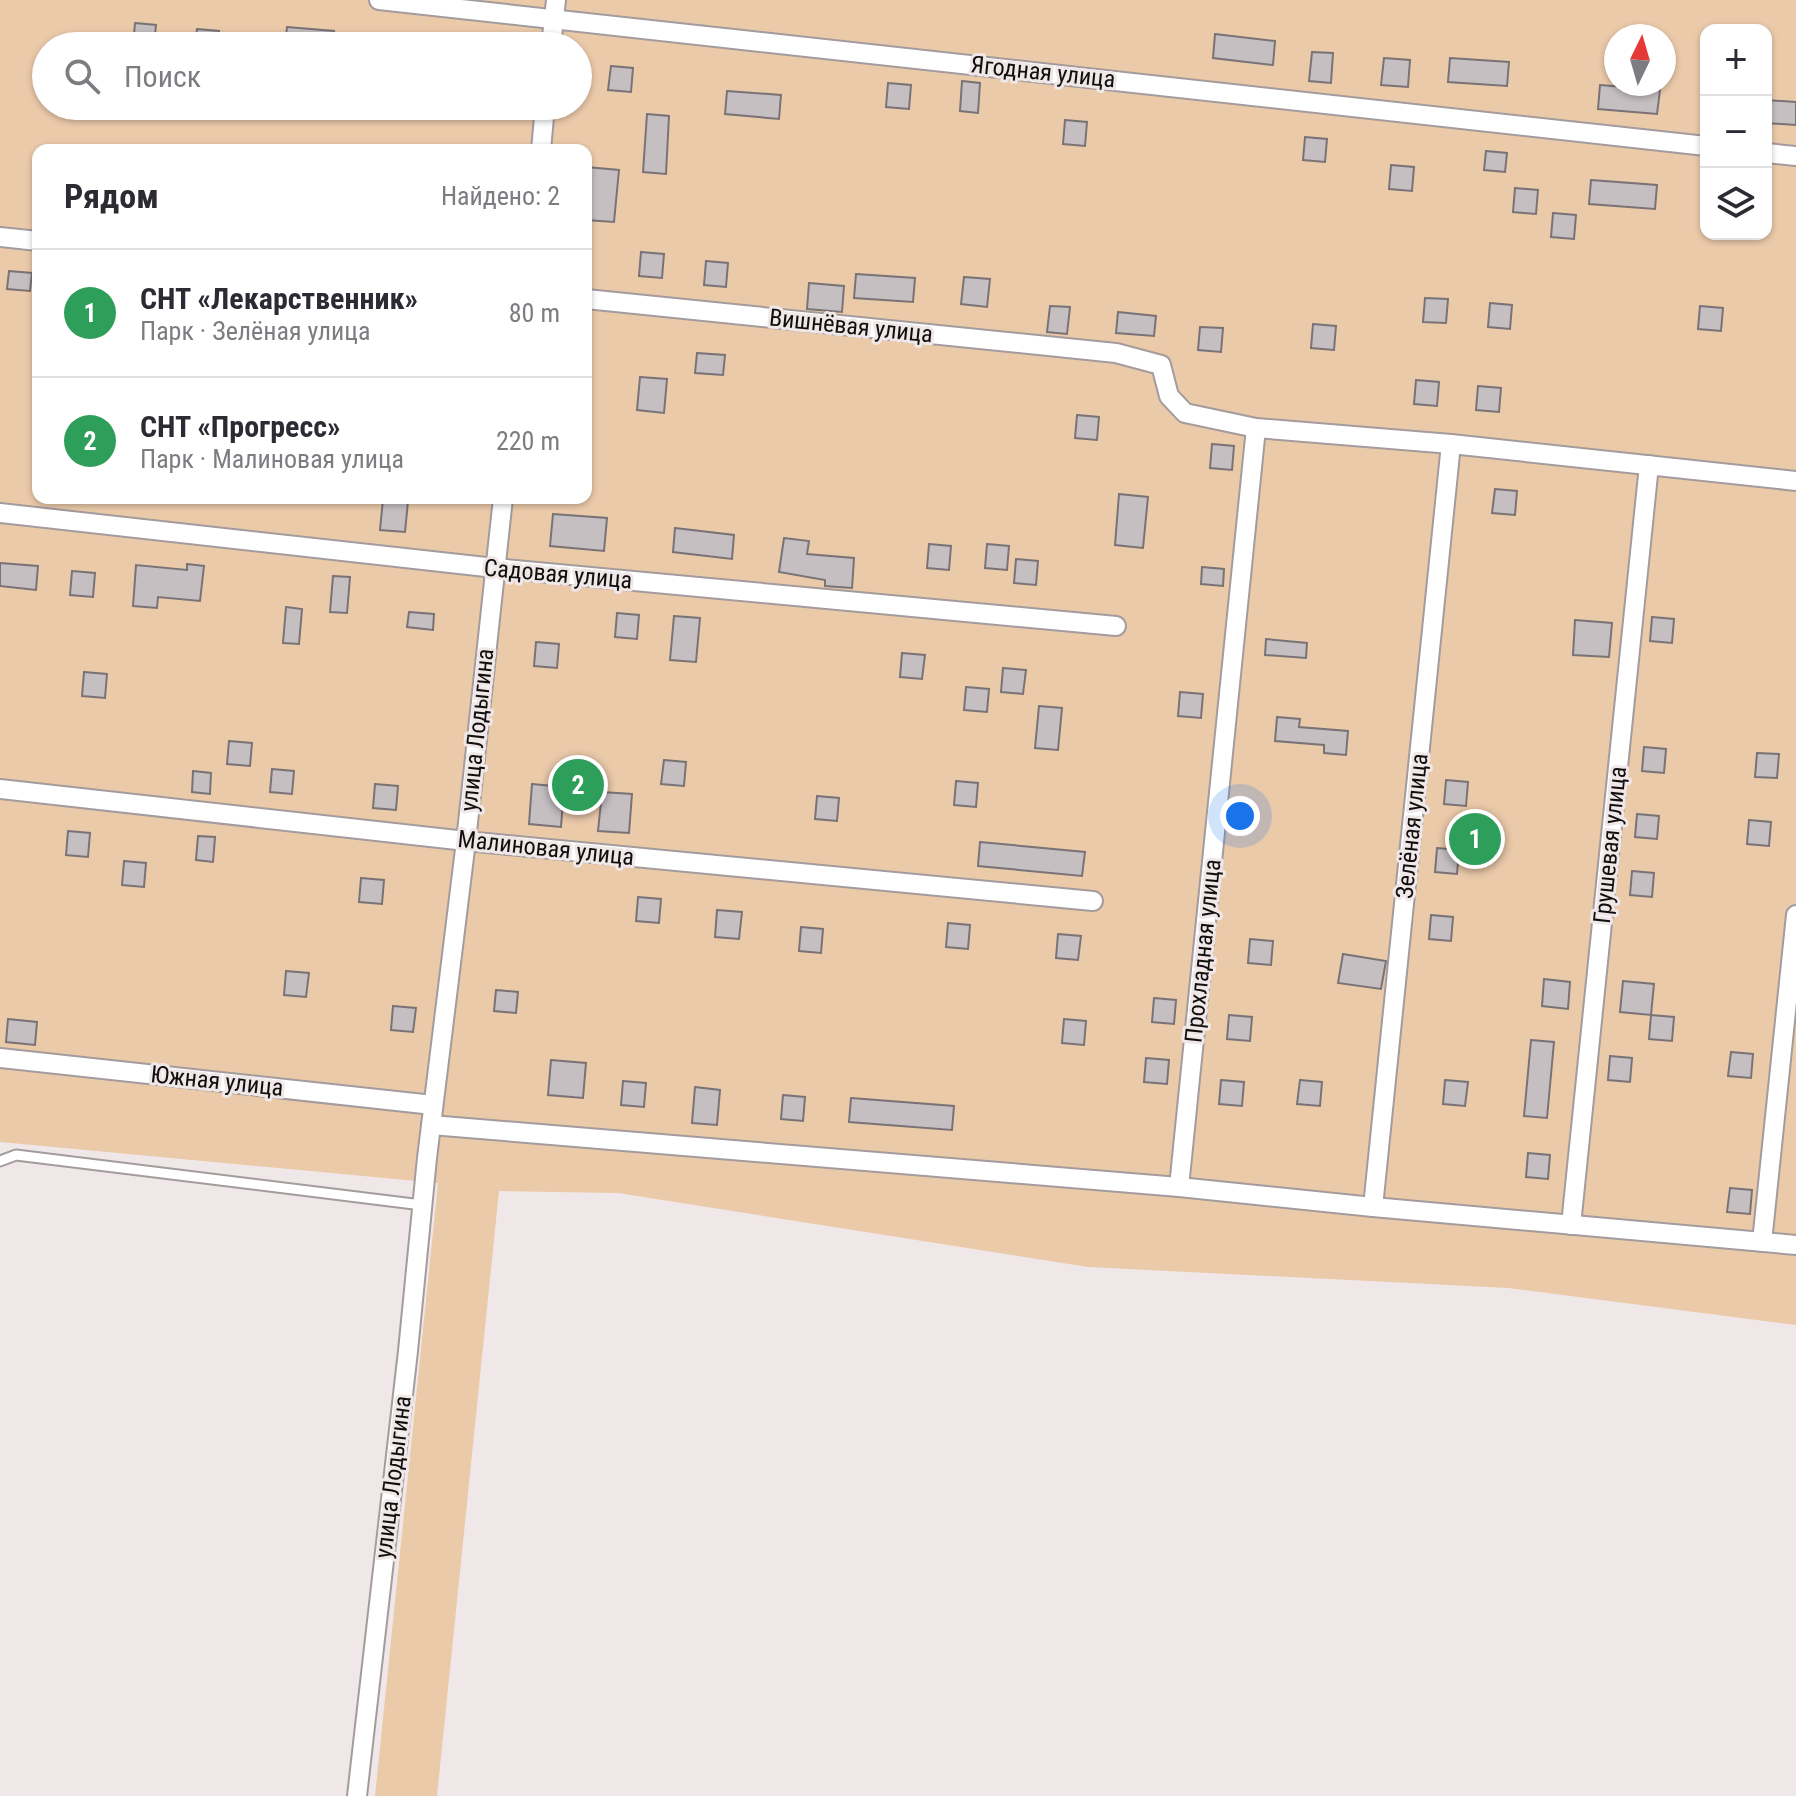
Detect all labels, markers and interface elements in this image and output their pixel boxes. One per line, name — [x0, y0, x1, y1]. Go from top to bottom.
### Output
north arrow — [1604, 24, 1676, 96]
map controls — [1700, 24, 1772, 240]
button: + — [1700, 24, 1772, 96]
search box — [32, 32, 592, 120]
street label: Ягодная улица — [969, 50, 1117, 94]
icon: search — [60, 54, 104, 98]
text: Поиск — [124, 59, 201, 94]
button: − — [1700, 96, 1772, 168]
button: layers — [1700, 168, 1772, 240]
text: Рядом — [64, 176, 159, 216]
text: Найдено: 2 — [441, 181, 560, 211]
text: СНТ «Лекарственник» — [140, 281, 418, 316]
text: 1 — [83, 298, 97, 328]
text: 80 m — [509, 298, 560, 328]
street label: Вишнёвая улица — [768, 303, 934, 349]
text: Парк · Зелёная улица — [140, 316, 370, 346]
text: СНТ «Прогресс» — [140, 409, 341, 444]
text: 2 — [83, 426, 97, 456]
text: 220 m — [496, 426, 560, 456]
text: Парк · Малиновая улица — [140, 444, 404, 474]
street label: Садовая улица — [483, 554, 633, 594]
street label: улица Лодыгина — [455, 647, 499, 813]
street label: Зелёная улица — [1390, 752, 1434, 900]
pin: 2 — [552, 755, 604, 815]
street label: Грушевая улица — [1588, 765, 1632, 925]
your location — [1220, 796, 1260, 836]
pin: 1 — [1449, 809, 1501, 869]
street label: Малиновая улица — [456, 825, 636, 871]
street label: Прохладная улица — [1179, 858, 1227, 1044]
street label: Южная улица — [149, 1060, 285, 1102]
street label: улица Лодыгина — [369, 1394, 417, 1560]

